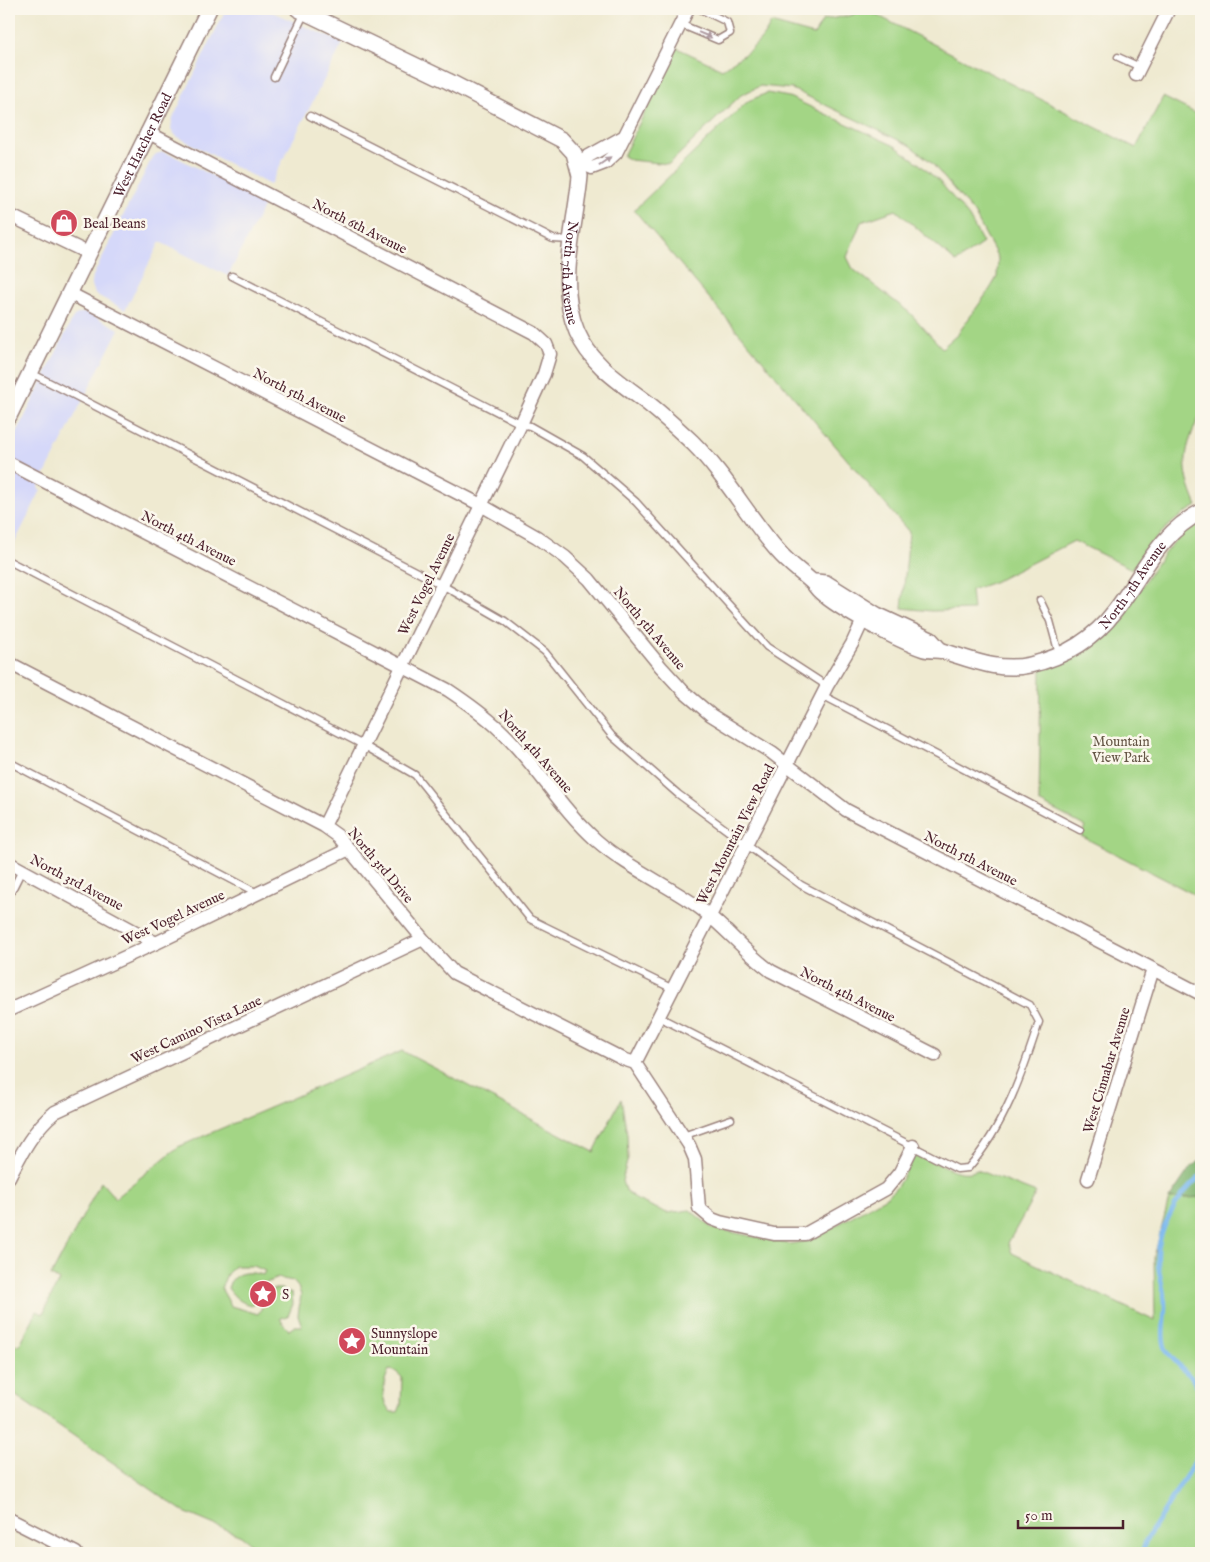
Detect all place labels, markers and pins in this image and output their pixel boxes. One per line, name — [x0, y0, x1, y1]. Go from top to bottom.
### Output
shop icon: Beal Beans — [49, 208, 79, 238]
place label: Beal Beans — [83, 215, 146, 233]
place icon: S — [248, 1279, 278, 1309]
place label: S — [282, 1286, 289, 1304]
place label: Sunnyslope Mountain — [371, 1325, 438, 1359]
place icon: Sunnyslope Mountain — [337, 1326, 367, 1356]

